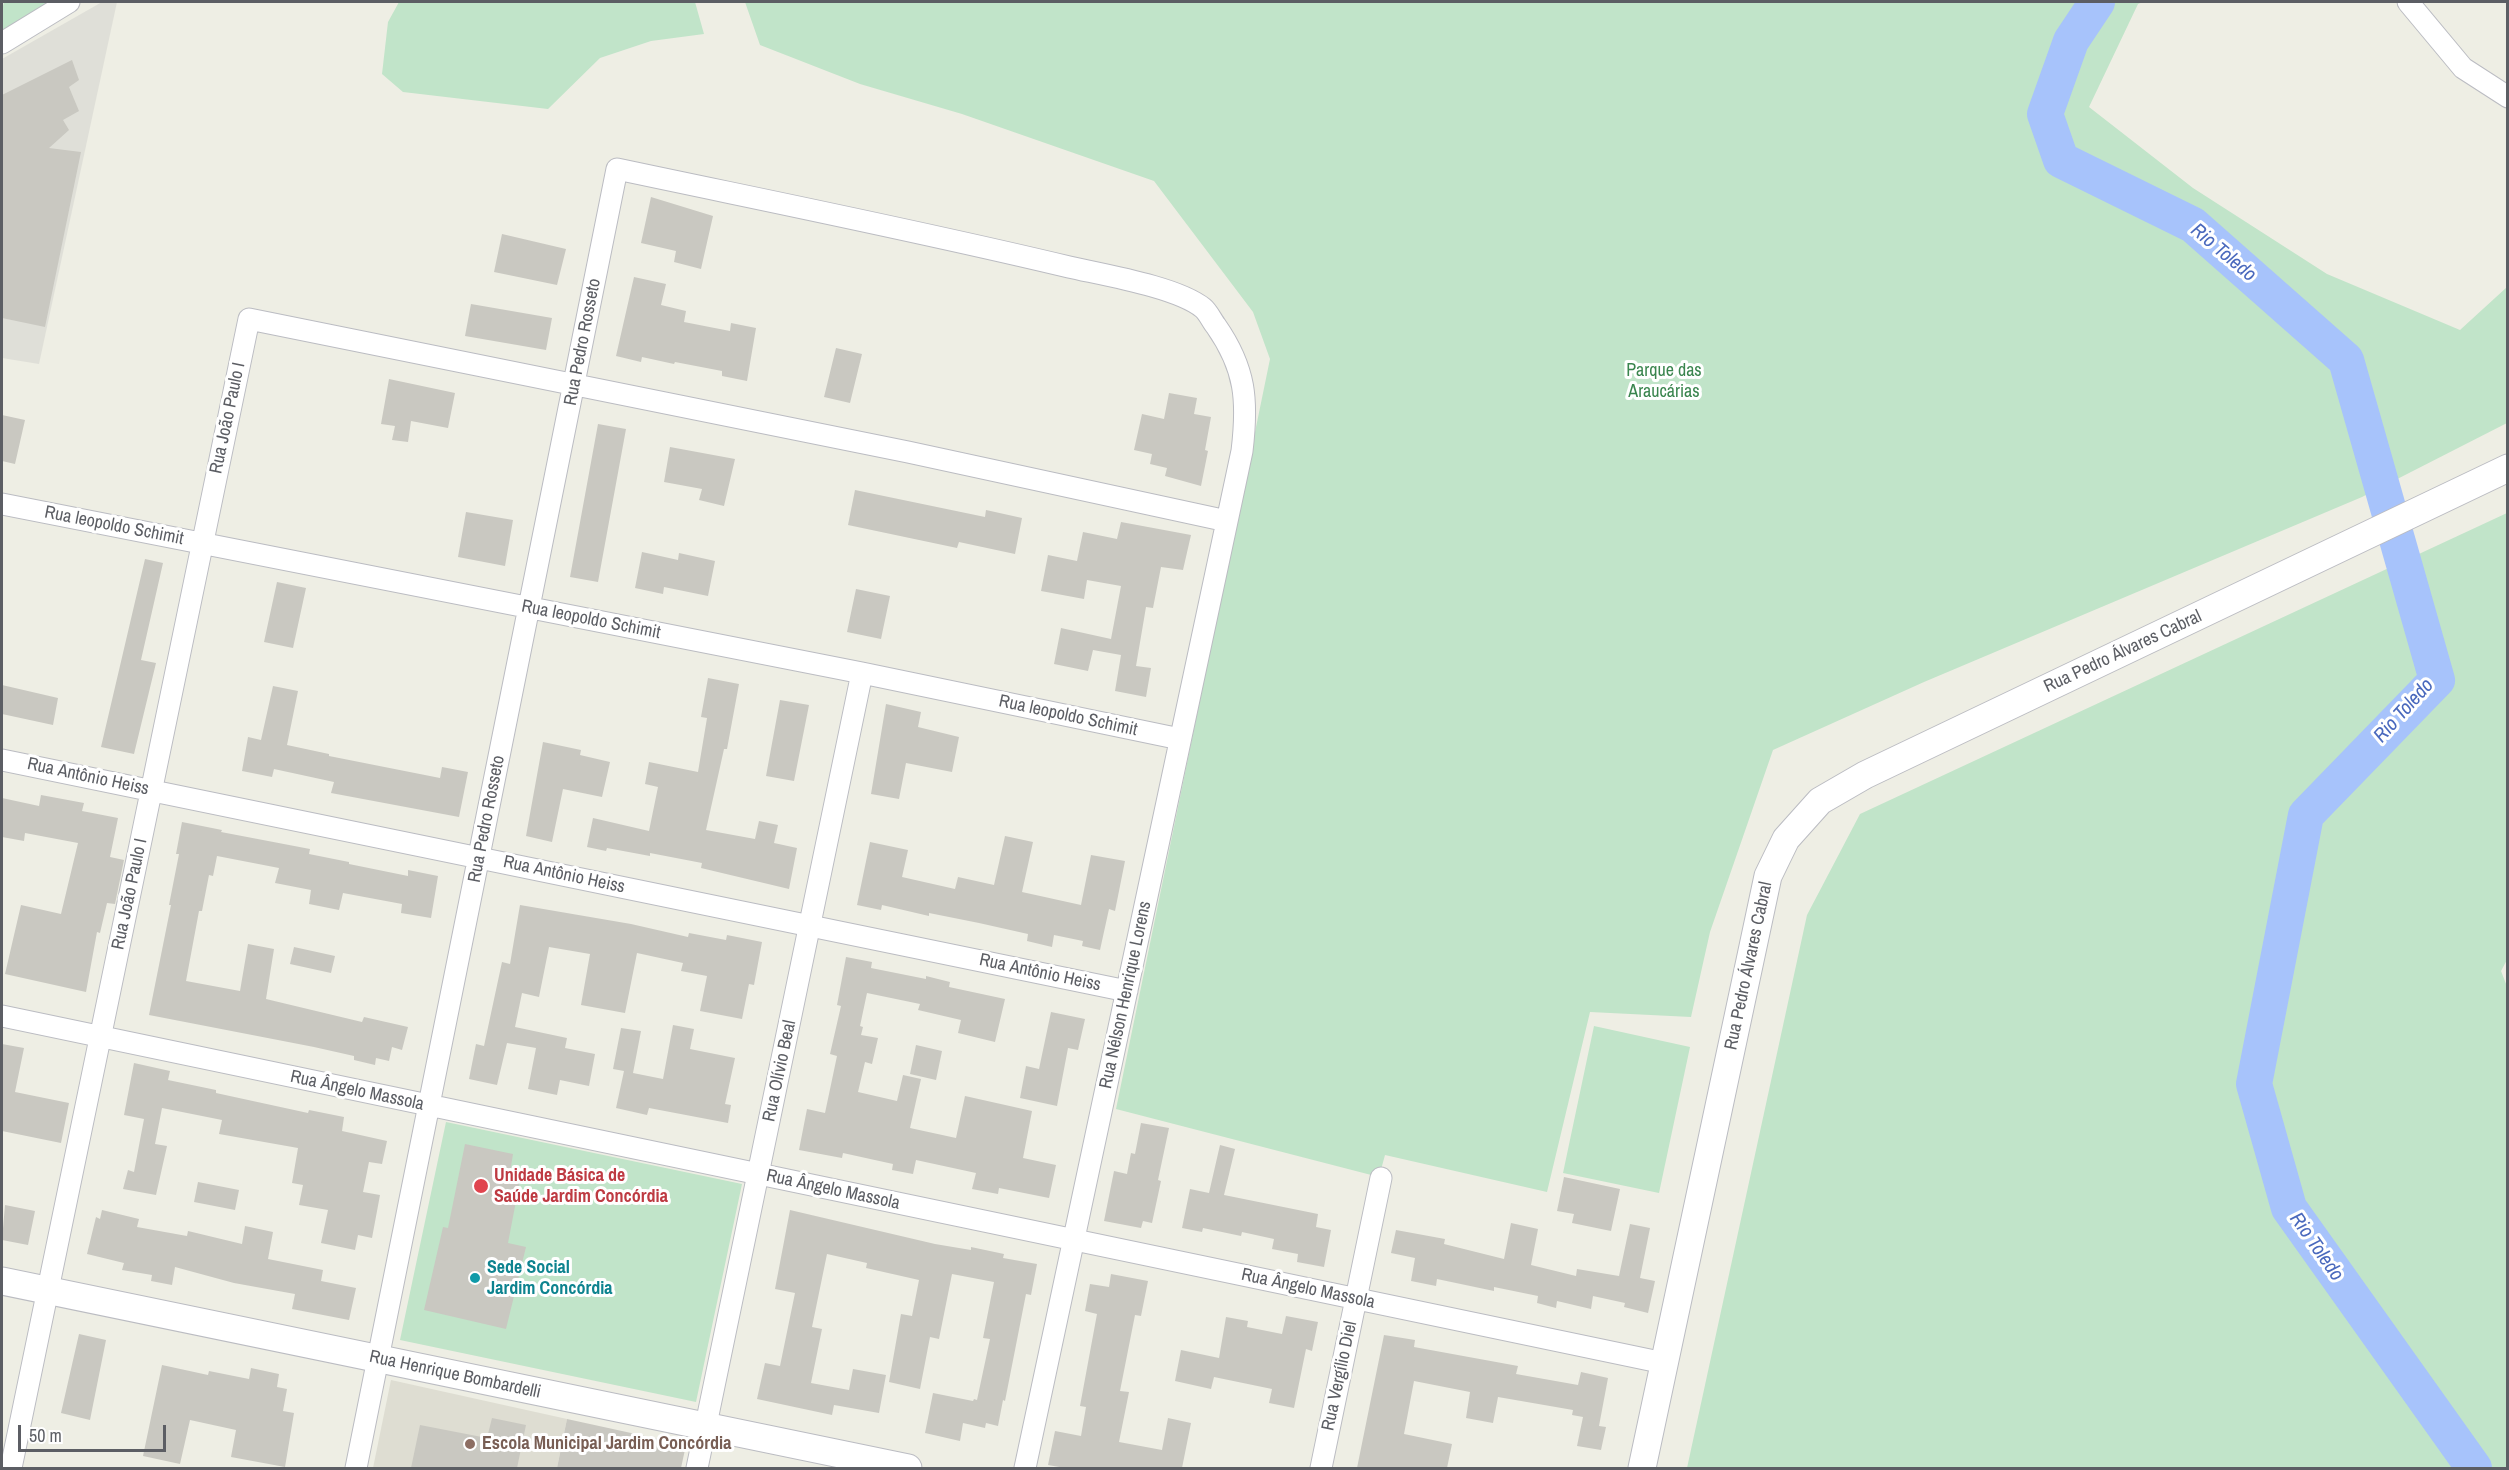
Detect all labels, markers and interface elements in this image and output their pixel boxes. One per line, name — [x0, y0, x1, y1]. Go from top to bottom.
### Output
water label: Rio Toledo — [2185, 219, 2261, 287]
street label: Rua Pedro Rosseto — [560, 277, 606, 407]
street label: Rua João Paulo I — [206, 360, 250, 476]
park label: Parque das Araucárias — [1626, 360, 1702, 403]
street label: Rua leopoldo Schimit — [43, 502, 185, 550]
street label: Rua leopoldo Schimit — [520, 596, 662, 644]
street label: Rua Pedro Álvares Cabral — [2041, 606, 2205, 698]
water label: Rio Toledo — [2369, 674, 2439, 748]
street label: Rua leopoldo Schimit — [997, 691, 1139, 741]
street label: Rua Antônio Heiss — [25, 754, 151, 800]
street label: Rua Pedro Rosseto — [464, 754, 510, 884]
street label: Rua João Paulo I — [108, 836, 152, 952]
street label: Rua Antônio Heiss — [501, 852, 627, 898]
street label: Rua Pedro Álvares Cabral — [1721, 880, 1777, 1052]
street label: Rua Nélson Henrique Lorens — [1096, 899, 1156, 1091]
street label: Rua Antônio Heiss — [977, 950, 1103, 996]
street label: Rua Olívio Beal — [759, 1018, 801, 1124]
street label: Rua Ângelo Massola — [288, 1066, 426, 1116]
place label: Unidade Básica de Saúde Jardim Concórdia — [494, 1165, 668, 1208]
street label: Rua Ângelo Massola — [764, 1165, 902, 1215]
marker: Unidade Básica de Saúde Jardim Concórdia — [472, 1177, 490, 1195]
water label: Rio Toledo — [2284, 1208, 2348, 1286]
place label: Sede Social Jardim Concórdia — [487, 1257, 612, 1300]
street label: Rua Ângelo Massola — [1239, 1264, 1377, 1314]
marker: Sede Social Jardim Concórdia — [468, 1271, 482, 1285]
street label: Rua Vergílio Diel — [1318, 1319, 1362, 1433]
street label: Rua Henrique Bombardelli — [367, 1346, 543, 1404]
scale bar — [21, 1413, 170, 1451]
text: 50 m — [29, 1423, 62, 1448]
place label: Escola Municipal Jardim Concórdia — [482, 1433, 731, 1455]
marker: Escola Municipal Jardim Concórdia — [463, 1437, 477, 1451]

